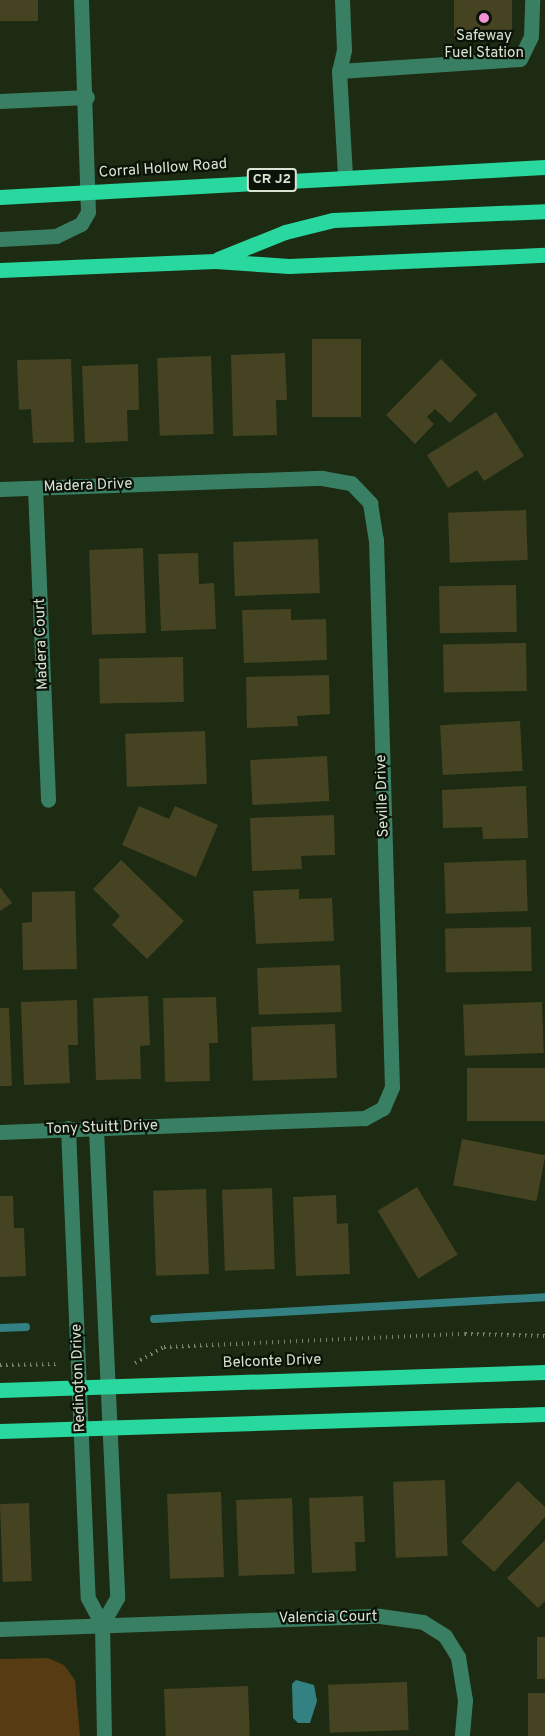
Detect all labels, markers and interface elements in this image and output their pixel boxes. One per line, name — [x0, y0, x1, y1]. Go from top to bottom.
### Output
marker: Safeway Fuel Station — [477, 11, 491, 25]
place label: Safeway Fuel Station — [444, 27, 524, 62]
street label: Corral Hollow Road — [98, 156, 228, 182]
road number: CR J2 — [246, 169, 298, 191]
street label: Madera Drive — [43, 475, 133, 497]
street label: Madera Court — [31, 598, 53, 690]
street label: Seville Drive — [373, 754, 393, 838]
street label: Tony Stuitt Drive — [46, 1117, 158, 1139]
street label: Redington Drive — [68, 1323, 90, 1433]
street label: Belconte Drive — [222, 1351, 322, 1373]
street label: Valencia Court — [279, 1608, 377, 1628]

